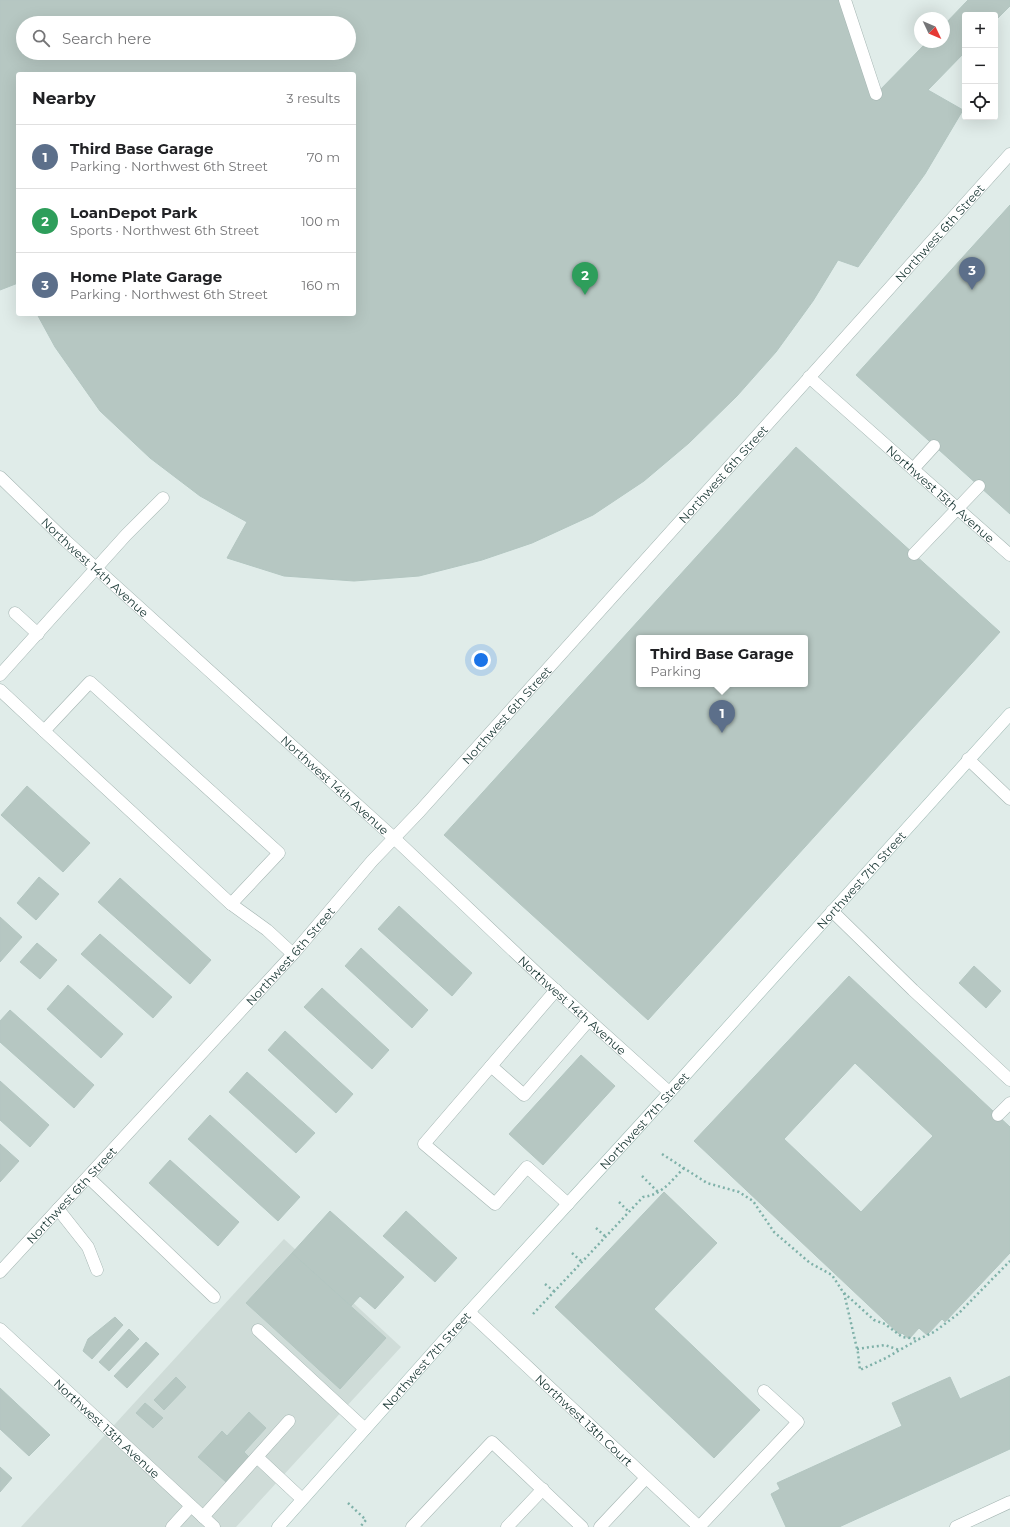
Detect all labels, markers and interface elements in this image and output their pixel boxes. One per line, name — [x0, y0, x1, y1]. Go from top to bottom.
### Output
north arrow — [914, 12, 950, 48]
map controls — [962, 12, 998, 120]
button: + — [962, 12, 998, 48]
search box — [16, 16, 356, 60]
icon: search — [30, 27, 52, 49]
text: Search here — [62, 29, 151, 48]
button: − — [962, 48, 998, 84]
button: locate — [962, 84, 998, 120]
text: Nearby — [32, 88, 96, 108]
text: 3 results — [286, 90, 340, 106]
text: Third Base Garage — [70, 139, 214, 158]
text: 1 — [42, 149, 48, 165]
text: 70 m — [307, 149, 340, 165]
text: Parking · Northwest 6th Street — [70, 158, 268, 174]
street label: Northwest 6th Street — [891, 181, 987, 285]
text: LoanDepot Park — [70, 203, 197, 222]
text: 2 — [41, 213, 49, 229]
text: 100 m — [301, 213, 340, 229]
text: Sports · Northwest 6th Street — [70, 222, 259, 238]
pin: 3 — [959, 257, 985, 290]
pin: 2 — [572, 262, 598, 295]
text: Home Plate Garage — [70, 267, 222, 286]
text: 3 — [41, 277, 49, 293]
text: 160 m — [302, 277, 340, 293]
text: Parking · Northwest 6th Street — [70, 286, 268, 302]
street label: Northwest 6th Street — [675, 422, 771, 526]
street label: Northwest 15th Avenue — [884, 442, 998, 545]
street label: Northwest 14th Avenue — [38, 514, 152, 620]
popup — [636, 635, 808, 687]
text: Third Base Garage — [650, 644, 794, 663]
your location — [471, 650, 491, 670]
street label: Northwest 6th Street — [459, 663, 554, 767]
text: Parking — [650, 663, 701, 679]
pin: 1 — [709, 700, 735, 733]
street label: Northwest 14th Avenue — [278, 732, 392, 837]
street label: Northwest 7th Street — [813, 828, 909, 932]
street label: Northwest 6th Street — [242, 903, 338, 1008]
street label: Northwest 14th Avenue — [516, 952, 630, 1058]
street label: Northwest 7th Street — [596, 1069, 692, 1172]
street label: Northwest 6th Street — [23, 1143, 120, 1246]
street label: Northwest 7th Street — [379, 1308, 474, 1412]
street label: Northwest 13th Court — [533, 1371, 636, 1469]
street label: Northwest 13th Avenue — [51, 1375, 163, 1481]

